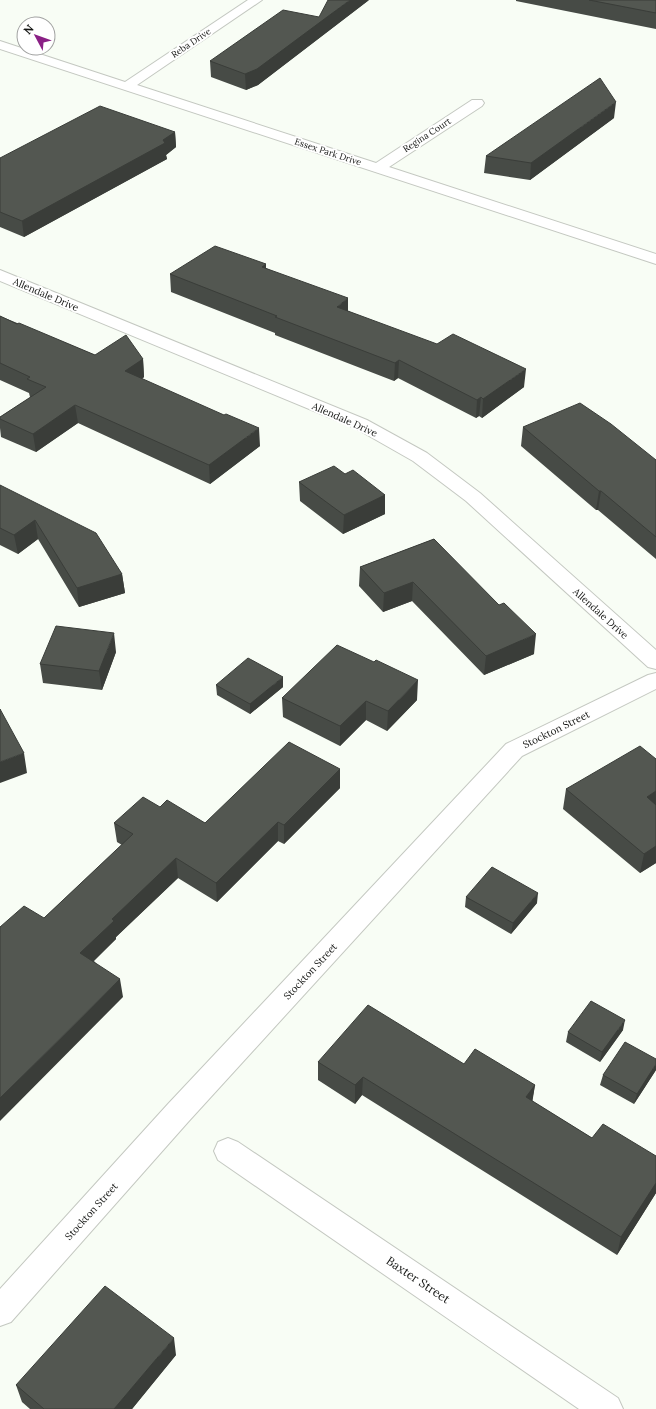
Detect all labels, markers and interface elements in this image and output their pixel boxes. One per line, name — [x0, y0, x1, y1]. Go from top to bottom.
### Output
north arrow — [16, 16, 56, 56]
text: N — [20, 21, 37, 37]
street label: Reba Drive — [169, 25, 213, 60]
street label: Regina Court — [401, 115, 453, 154]
street label: Essex Park Drive — [293, 136, 363, 168]
street label: Allendale Drive — [10, 274, 81, 314]
street label: Allendale Drive — [309, 399, 380, 440]
street label: Allendale Drive — [570, 584, 631, 642]
street label: Stockton Street — [521, 708, 592, 751]
street label: Stockton Street — [281, 940, 340, 1002]
street label: Stockton Street — [62, 1180, 121, 1243]
street label: Baxter Street — [384, 1253, 453, 1307]

